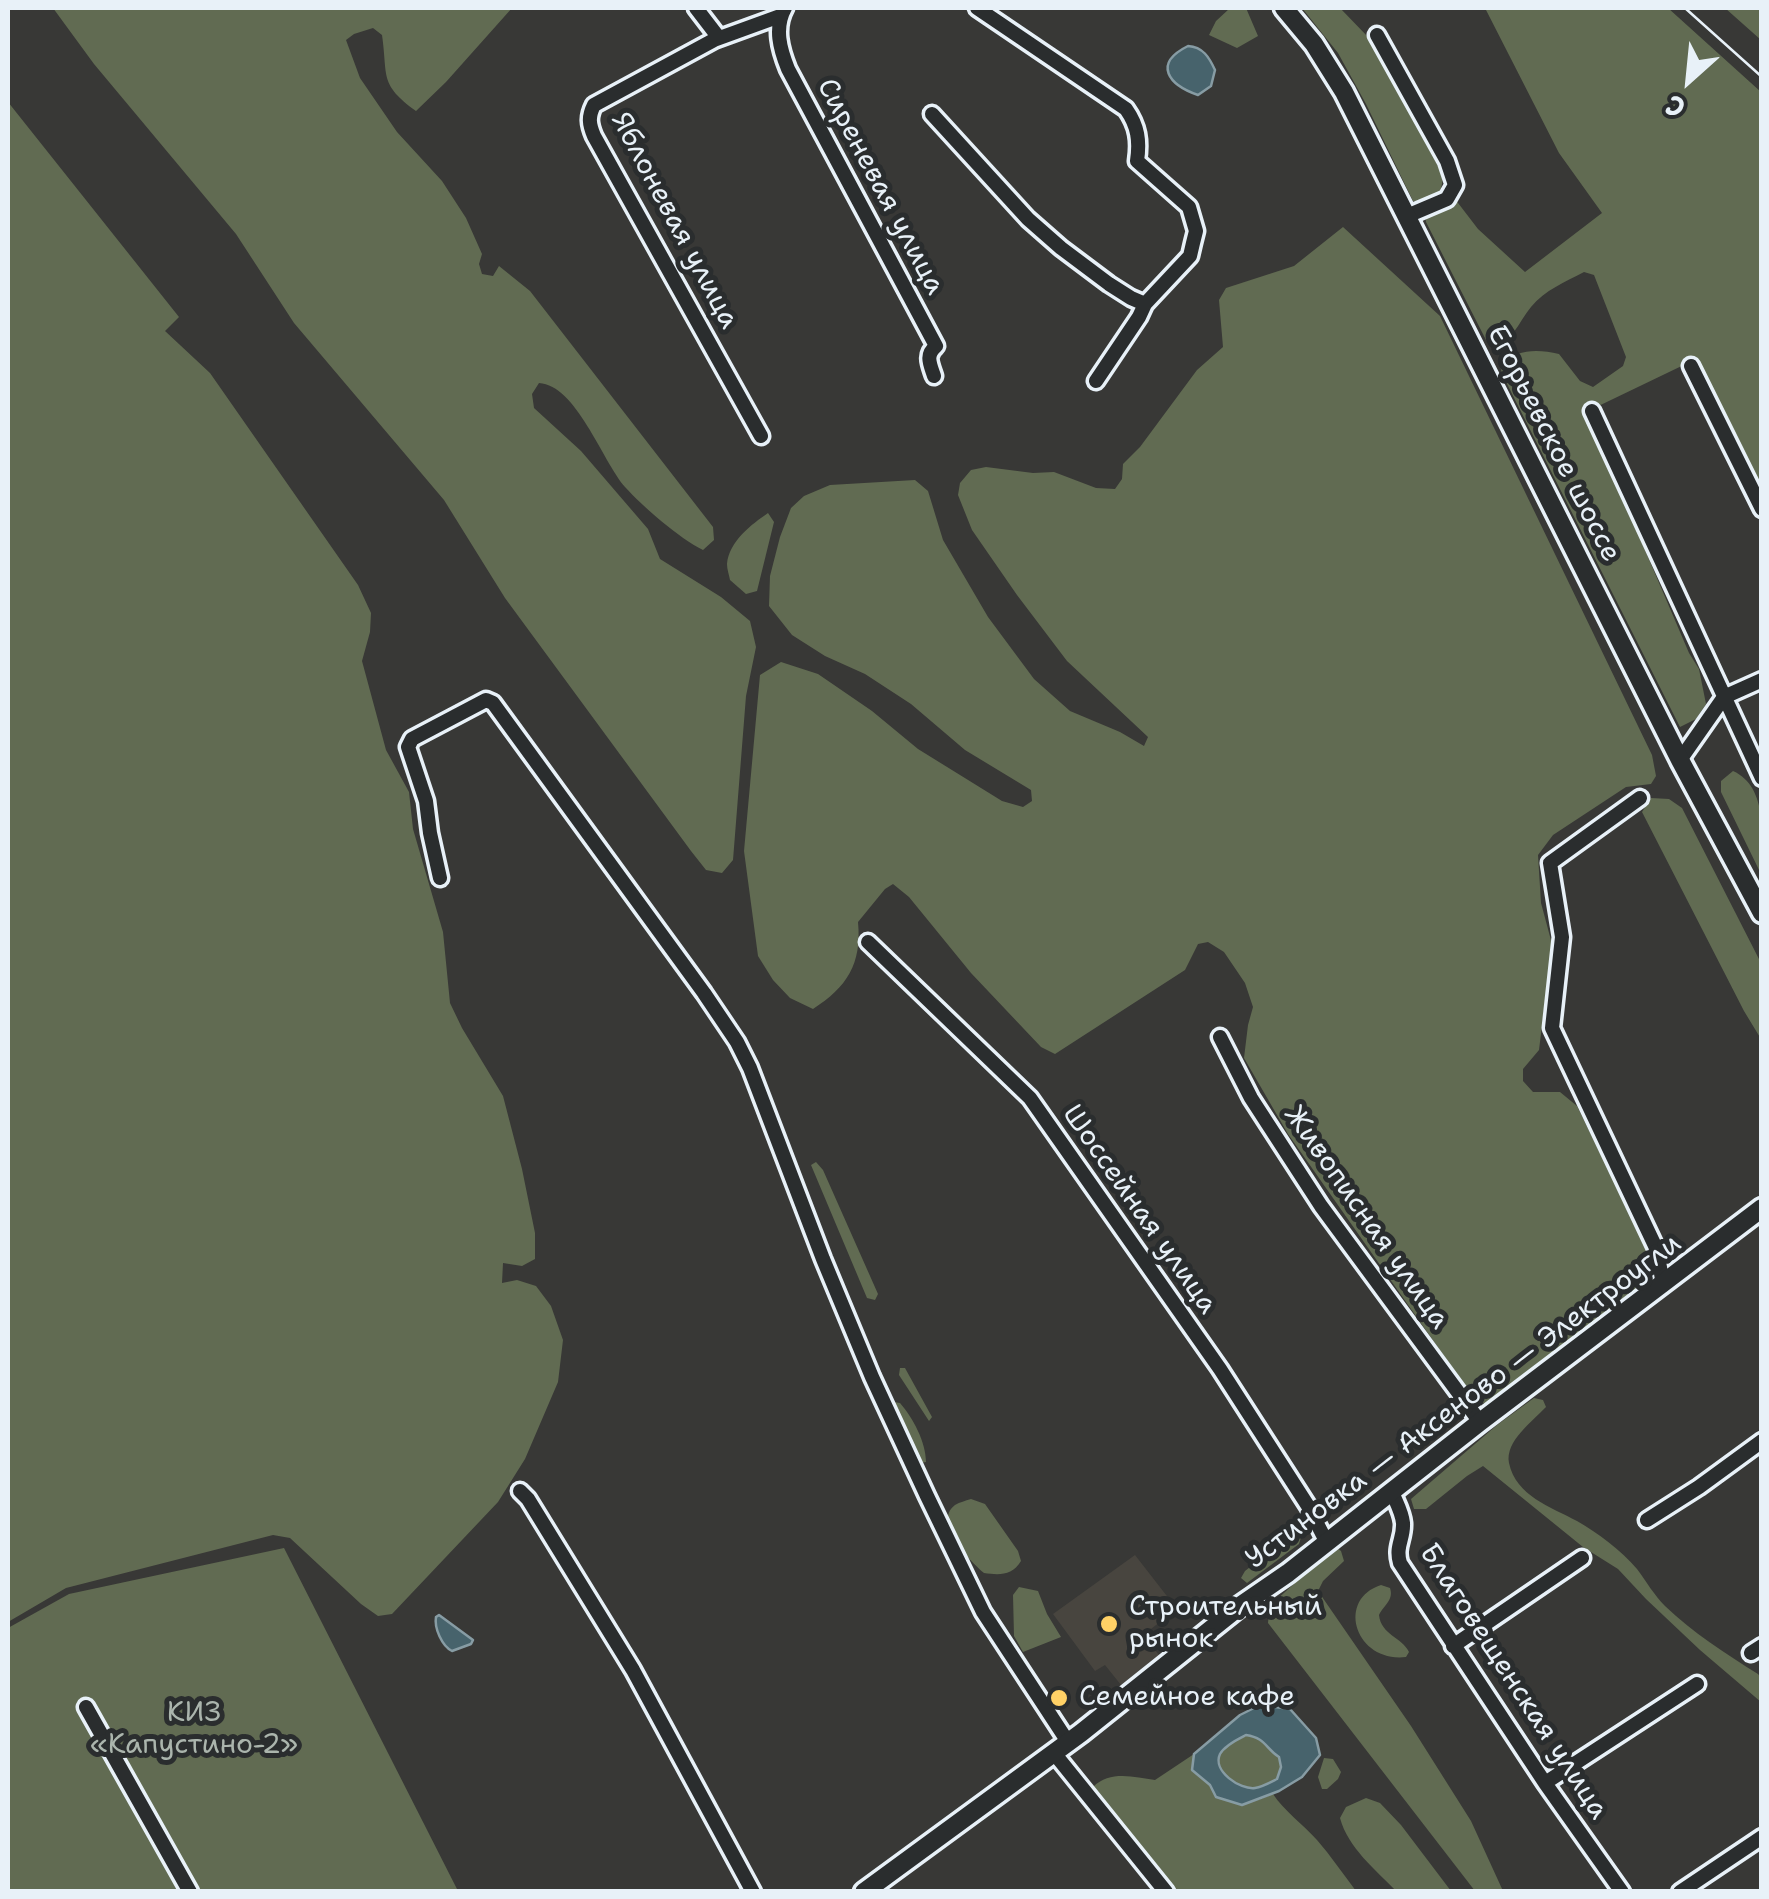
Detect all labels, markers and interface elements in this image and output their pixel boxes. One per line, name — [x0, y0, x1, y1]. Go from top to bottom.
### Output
north arrow — [1639, 30, 1739, 130]
street label: Сиреневая улица — [809, 73, 951, 301]
text: С — [1659, 86, 1692, 128]
street label: Яблоневая улица — [603, 107, 745, 335]
street label: Егорьевское шоссе — [1479, 320, 1627, 568]
street label: Шоссейная улица — [1054, 1099, 1224, 1321]
street label: Живописная улица — [1276, 1100, 1456, 1336]
street label: Устиновка — Аксеново — Электроугли — [1240, 1227, 1688, 1577]
street label: Благовещенская улица — [1411, 1538, 1615, 1826]
place label: Строительный рынок — [1129, 1591, 1322, 1657]
marker: Строительный рынок — [1098, 1613, 1120, 1635]
place label: Семейное кафе — [1079, 1681, 1295, 1715]
marker: Семейное кафе — [1048, 1687, 1070, 1709]
park label: КИЗ «Капустино-2» — [90, 1697, 298, 1763]

